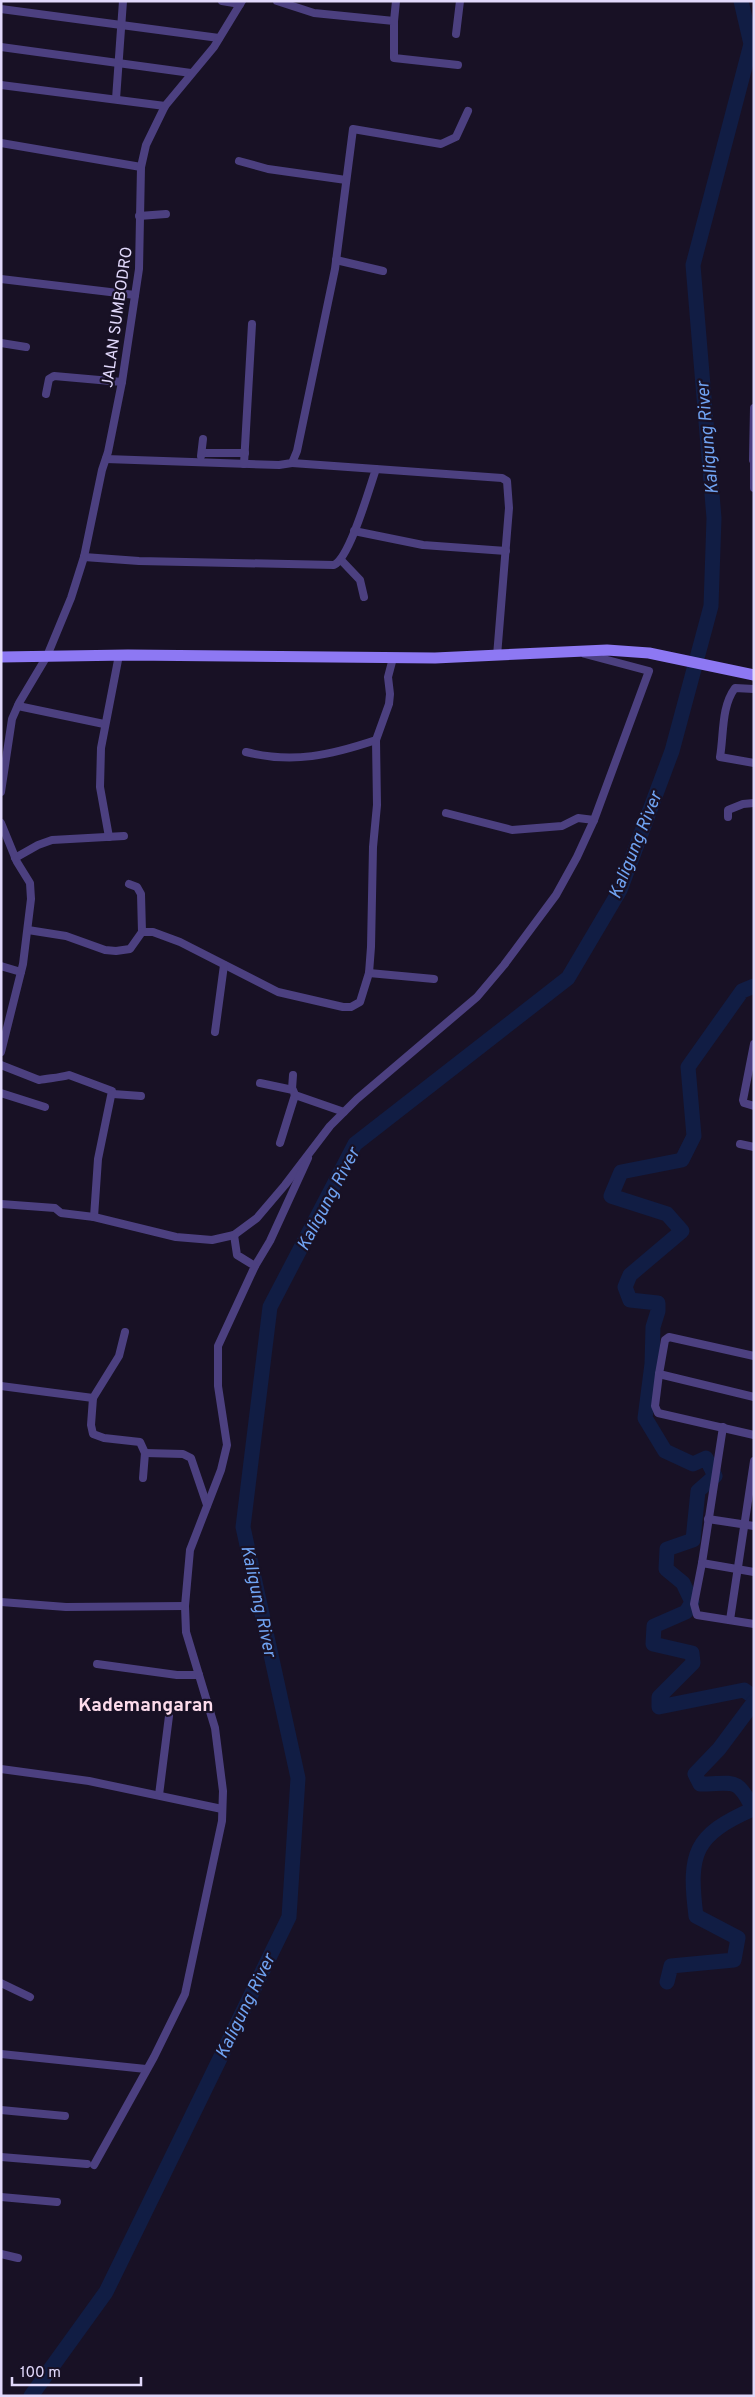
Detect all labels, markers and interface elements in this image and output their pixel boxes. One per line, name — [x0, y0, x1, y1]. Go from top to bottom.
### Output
street label: JALAN SUMBODRO — [98, 245, 138, 389]
water label: Kaligung River — [692, 378, 725, 495]
water label: Kaligung River — [604, 787, 669, 903]
water label: Kaligung River — [293, 1142, 367, 1255]
water label: Kaligung River — [234, 1543, 281, 1661]
district label: Kademangaran — [78, 1694, 214, 1718]
water label: Kaligung River — [211, 1949, 283, 2063]
scale bar — [12, 2354, 141, 2386]
text: 100 m — [20, 2364, 61, 2383]

